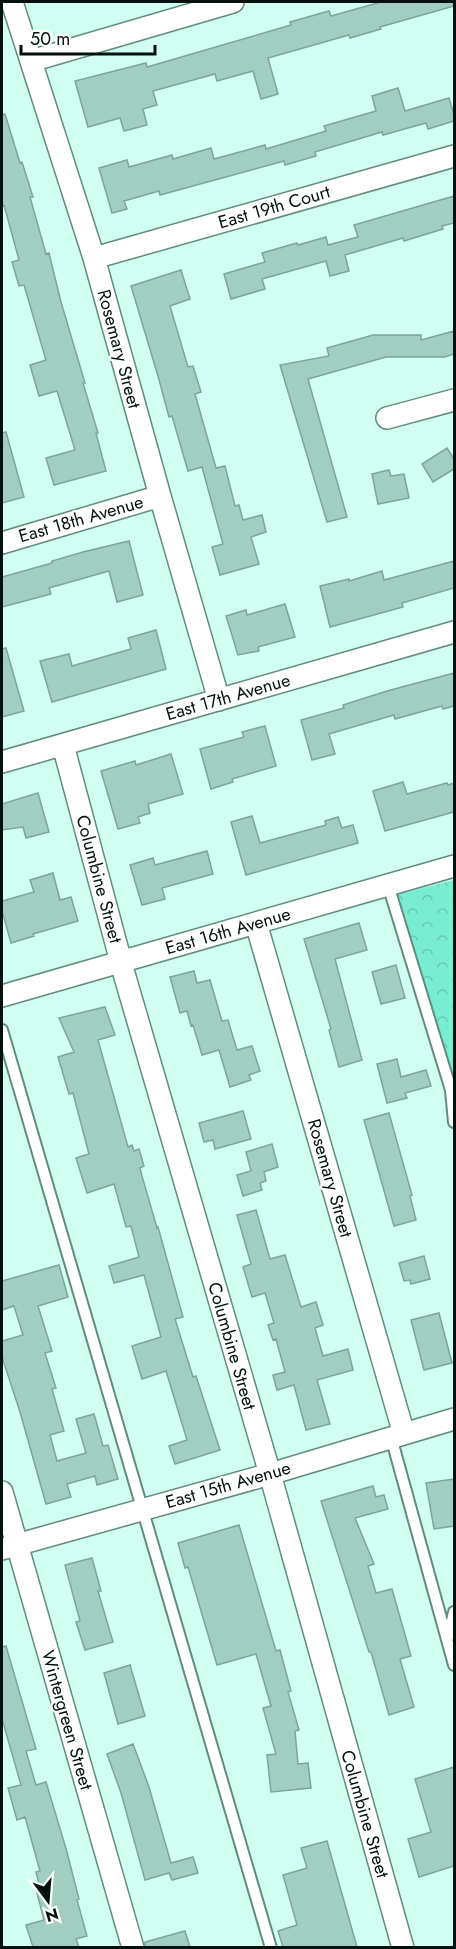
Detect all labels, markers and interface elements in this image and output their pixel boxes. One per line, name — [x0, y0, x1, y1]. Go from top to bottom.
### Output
scale bar — [21, 18, 154, 56]
text: 50 m — [30, 26, 70, 52]
street label: East 19th Court — [215, 178, 334, 235]
street label: Rosemary Street — [91, 287, 148, 412]
street label: East 18th Avenue — [16, 489, 146, 549]
street label: East 17th Avenue — [163, 667, 293, 727]
street label: Columbine Street — [69, 812, 129, 947]
street label: East 16th Avenue — [162, 901, 294, 961]
street label: Rosemary Street — [301, 1116, 360, 1241]
street label: Columbine Street — [201, 1279, 263, 1414]
street label: East 15th Avenue — [162, 1455, 294, 1515]
street label: Wintergreen Street — [35, 1647, 100, 1793]
street label: Columbine Street — [334, 1747, 396, 1882]
north arrow — [18, 1871, 78, 1931]
text: N — [43, 1902, 61, 1928]

